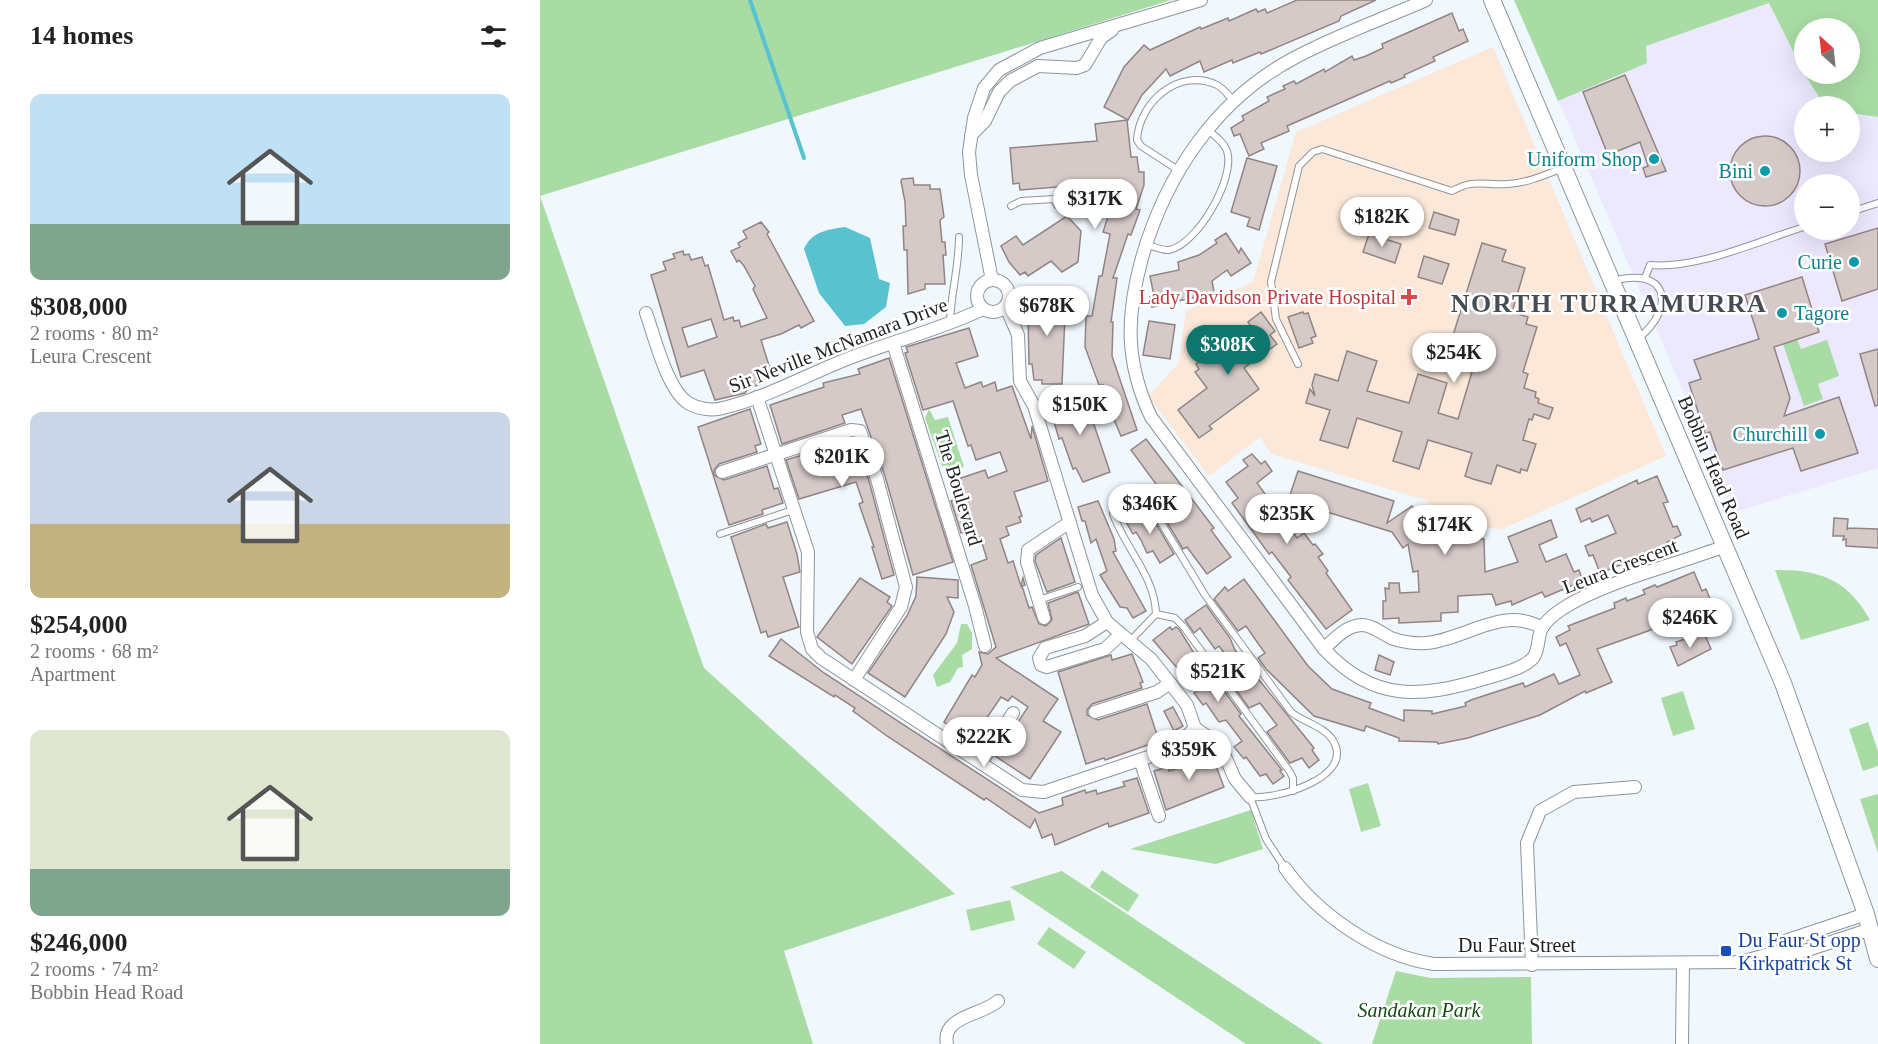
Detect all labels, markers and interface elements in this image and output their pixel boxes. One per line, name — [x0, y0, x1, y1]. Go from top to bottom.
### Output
north arrow — [1794, 18, 1860, 84]
map controls — [1794, 18, 1860, 240]
icon: filters — [477, 20, 510, 53]
text: 14 homes — [30, 21, 133, 50]
button: + — [1794, 96, 1860, 162]
icon: home — [216, 133, 324, 241]
place label: Uniform Shop — [1527, 148, 1642, 171]
marker: Uniform Shop — [1647, 152, 1661, 166]
place label: Bini — [1719, 160, 1753, 182]
marker: Bini — [1758, 164, 1772, 178]
button: − — [1794, 174, 1860, 240]
pin: $317K — [1053, 179, 1137, 230]
text: $317K — [1067, 187, 1123, 209]
pin: $182K — [1340, 197, 1424, 248]
text: $182K — [1354, 205, 1410, 227]
place label: Curie — [1798, 251, 1842, 273]
marker: Curie — [1847, 255, 1861, 269]
pin: $678K — [1005, 286, 1089, 337]
place label: Lady Davidson Private Hospital — [1139, 286, 1396, 309]
marker: Lady Davidson Private Hospital — [1400, 288, 1418, 306]
district label: NORTH TURRAMURRA — [1451, 289, 1767, 318]
text: $308,000 — [30, 292, 128, 321]
street label: Sir Neville McNamara Drive — [725, 293, 951, 397]
text: $678K — [1019, 294, 1075, 316]
place label: Tagore — [1794, 302, 1849, 325]
marker: Tagore — [1775, 306, 1789, 320]
text: 2 rooms · 80 m² — [30, 322, 158, 344]
pin: $308K — [1186, 325, 1270, 376]
text: $308K — [1200, 333, 1256, 355]
pin: $254K — [1412, 333, 1496, 384]
text: $254K — [1426, 341, 1482, 363]
text: Leura Crescent — [30, 345, 152, 367]
pin: $150K — [1038, 385, 1122, 436]
street label: Bobbin Head Road — [1674, 392, 1754, 542]
text: $150K — [1052, 393, 1108, 415]
place label: Churchill — [1732, 423, 1808, 445]
marker: Churchill — [1813, 427, 1827, 441]
street label: The Boulevard — [931, 428, 987, 548]
pin: $201K — [800, 437, 884, 488]
text: $201K — [814, 445, 870, 467]
icon: home — [216, 451, 324, 559]
pin: $346K — [1108, 484, 1192, 535]
text: $346K — [1122, 492, 1178, 514]
pin: $235K — [1245, 494, 1329, 545]
text: $235K — [1259, 502, 1315, 524]
pin: $174K — [1403, 505, 1487, 556]
text: $174K — [1417, 513, 1473, 535]
street label: Leura Crescent — [1559, 534, 1681, 598]
pin: $246K — [1648, 598, 1732, 649]
text: $246K — [1662, 606, 1718, 628]
text: $254,000 — [30, 610, 128, 639]
text: 2 rooms · 68 m² — [30, 640, 158, 662]
pin: $521K — [1176, 652, 1260, 703]
text: $521K — [1190, 660, 1246, 682]
text: Apartment — [30, 663, 116, 685]
pin: $222K — [942, 717, 1026, 768]
text: $222K — [956, 725, 1012, 747]
pin: $359K — [1147, 730, 1231, 781]
text: $359K — [1161, 738, 1217, 760]
icon: home — [216, 769, 324, 877]
text: $246,000 — [30, 928, 128, 957]
place label: Du Faur St opp Kirkpatrick St — [1738, 929, 1861, 975]
street label: Du Faur Street — [1458, 934, 1576, 956]
marker: Du Faur St opp Kirkpatrick St — [1719, 944, 1733, 958]
text: 2 rooms · 74 m² — [30, 958, 158, 980]
text: Bobbin Head Road — [30, 981, 183, 1003]
park label: Sandakan Park — [1358, 999, 1481, 1021]

